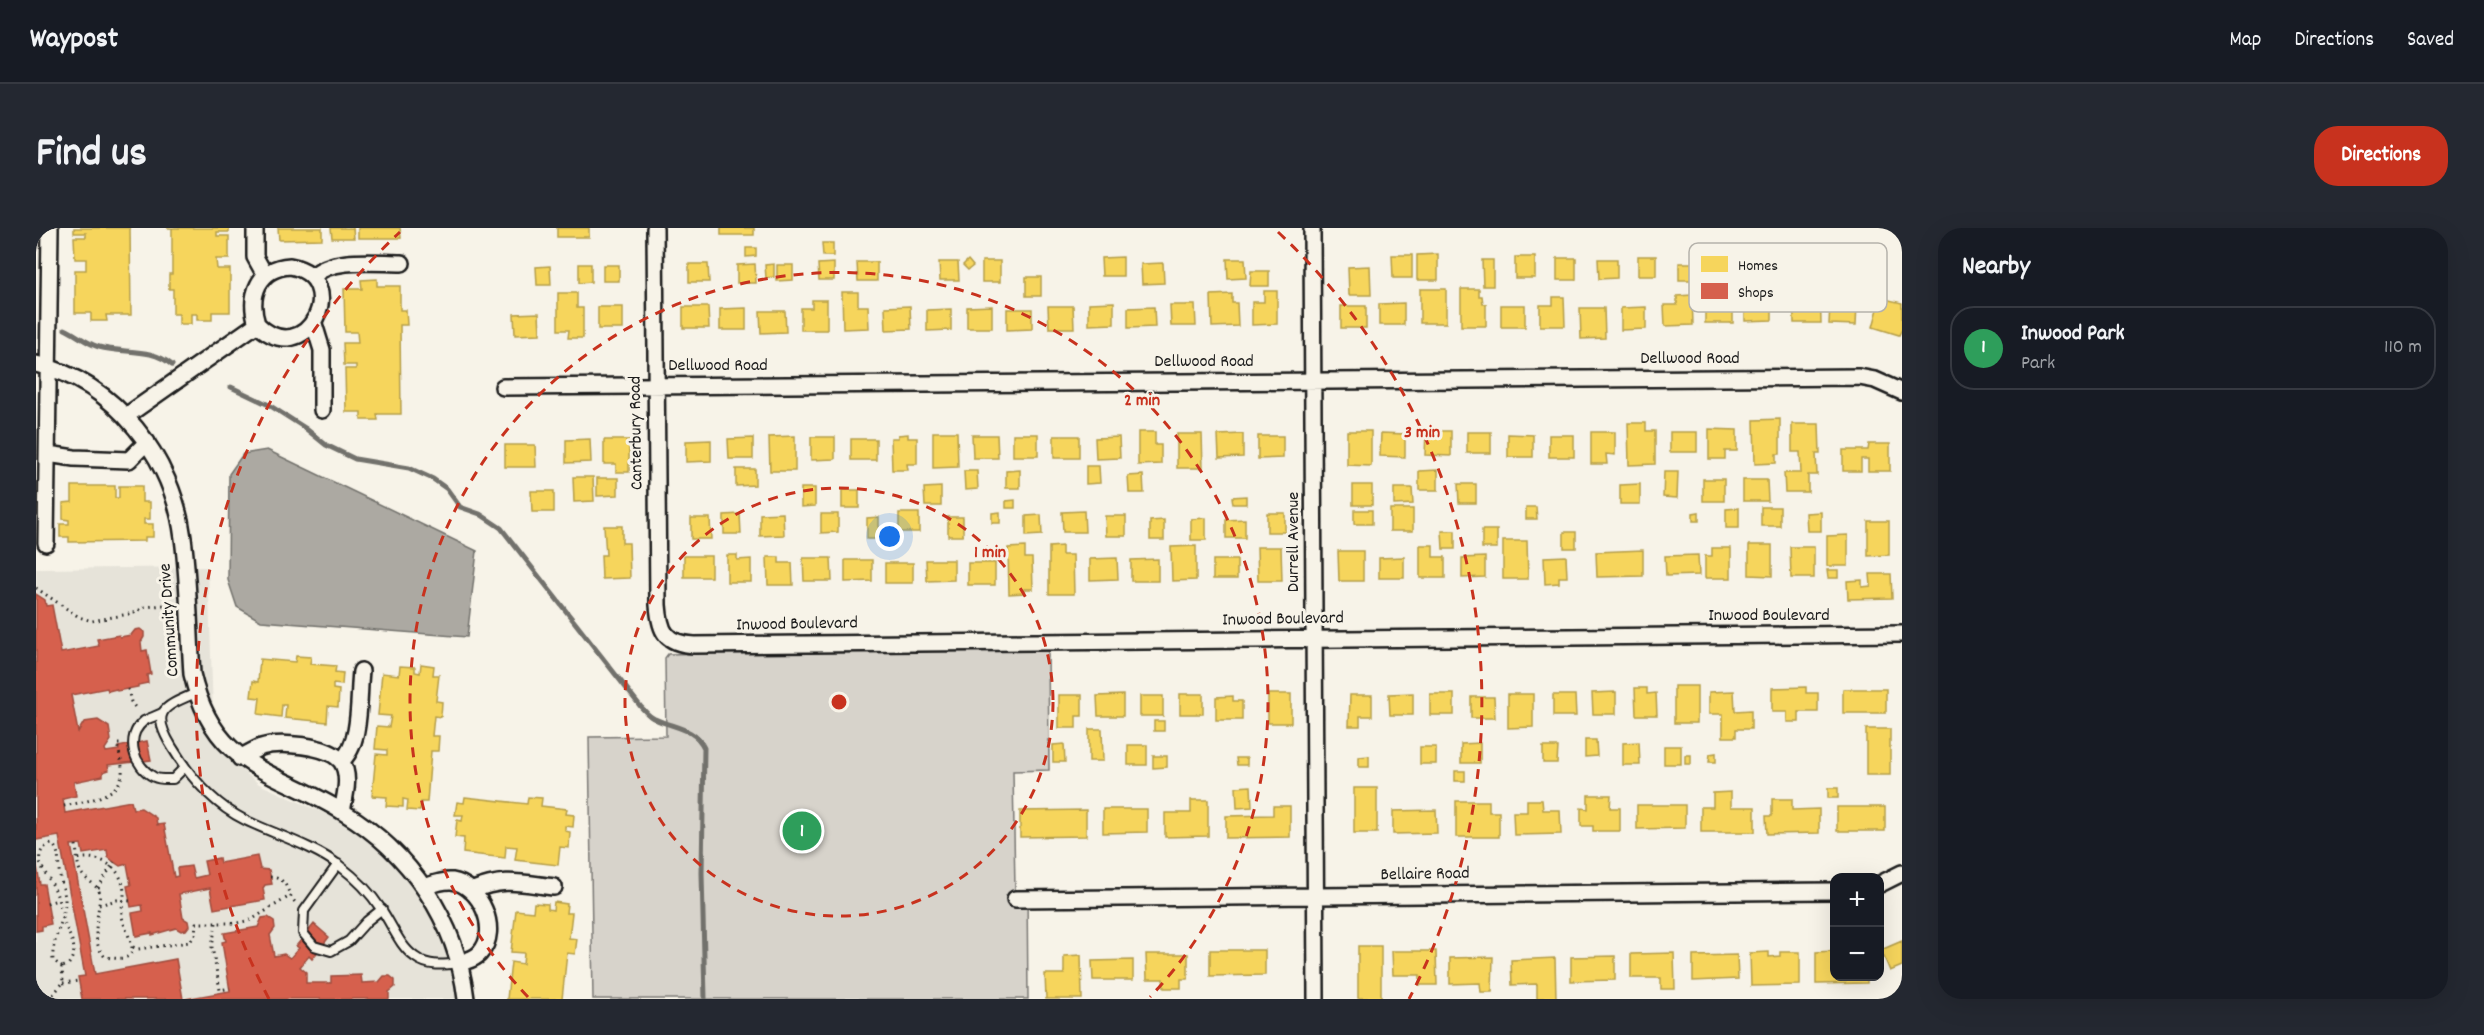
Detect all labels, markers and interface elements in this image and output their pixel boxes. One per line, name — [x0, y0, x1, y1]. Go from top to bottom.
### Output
text: Waypost — [30, 21, 118, 61]
text: Map — [2230, 26, 2261, 56]
text: Directions — [2294, 26, 2374, 56]
text: Saved — [2407, 26, 2454, 56]
text: Find us — [36, 126, 147, 186]
button: Directions — [2314, 126, 2448, 186]
legend — [1689, 243, 1887, 312]
text: Nearby — [1962, 249, 2030, 286]
text: Homes — [1738, 255, 1778, 278]
text: Shops — [1738, 282, 1774, 305]
text: Inwood Park — [2021, 319, 2125, 350]
text: 1 — [1981, 334, 1986, 362]
text: 110 m — [2384, 334, 2422, 362]
street label: Dellwood Road — [1640, 347, 1740, 372]
street label: Dellwood Road — [1154, 350, 1254, 375]
text: Park — [2021, 350, 2055, 378]
street label: Dellwood Road — [668, 354, 768, 379]
street label: Canterbury Road — [624, 376, 650, 490]
text: 2 min — [1124, 389, 1160, 414]
text: 3 min — [1404, 421, 1440, 446]
street label: Durrell Avenue — [1282, 492, 1307, 592]
your location — [875, 522, 904, 551]
text: 1 min — [974, 541, 1006, 566]
street label: Community Drive — [154, 562, 186, 678]
street label: Inwood Boulevard — [1708, 604, 1830, 629]
street label: Inwood Boulevard — [1222, 606, 1344, 634]
street label: Inwood Boulevard — [736, 611, 858, 639]
centre of rings — [829, 692, 849, 712]
pin: 1 — [782, 808, 822, 854]
street label: Bellaire Road — [1380, 862, 1470, 888]
map controls — [1830, 873, 1884, 981]
button: + — [1830, 873, 1884, 927]
button: − — [1830, 927, 1884, 981]

